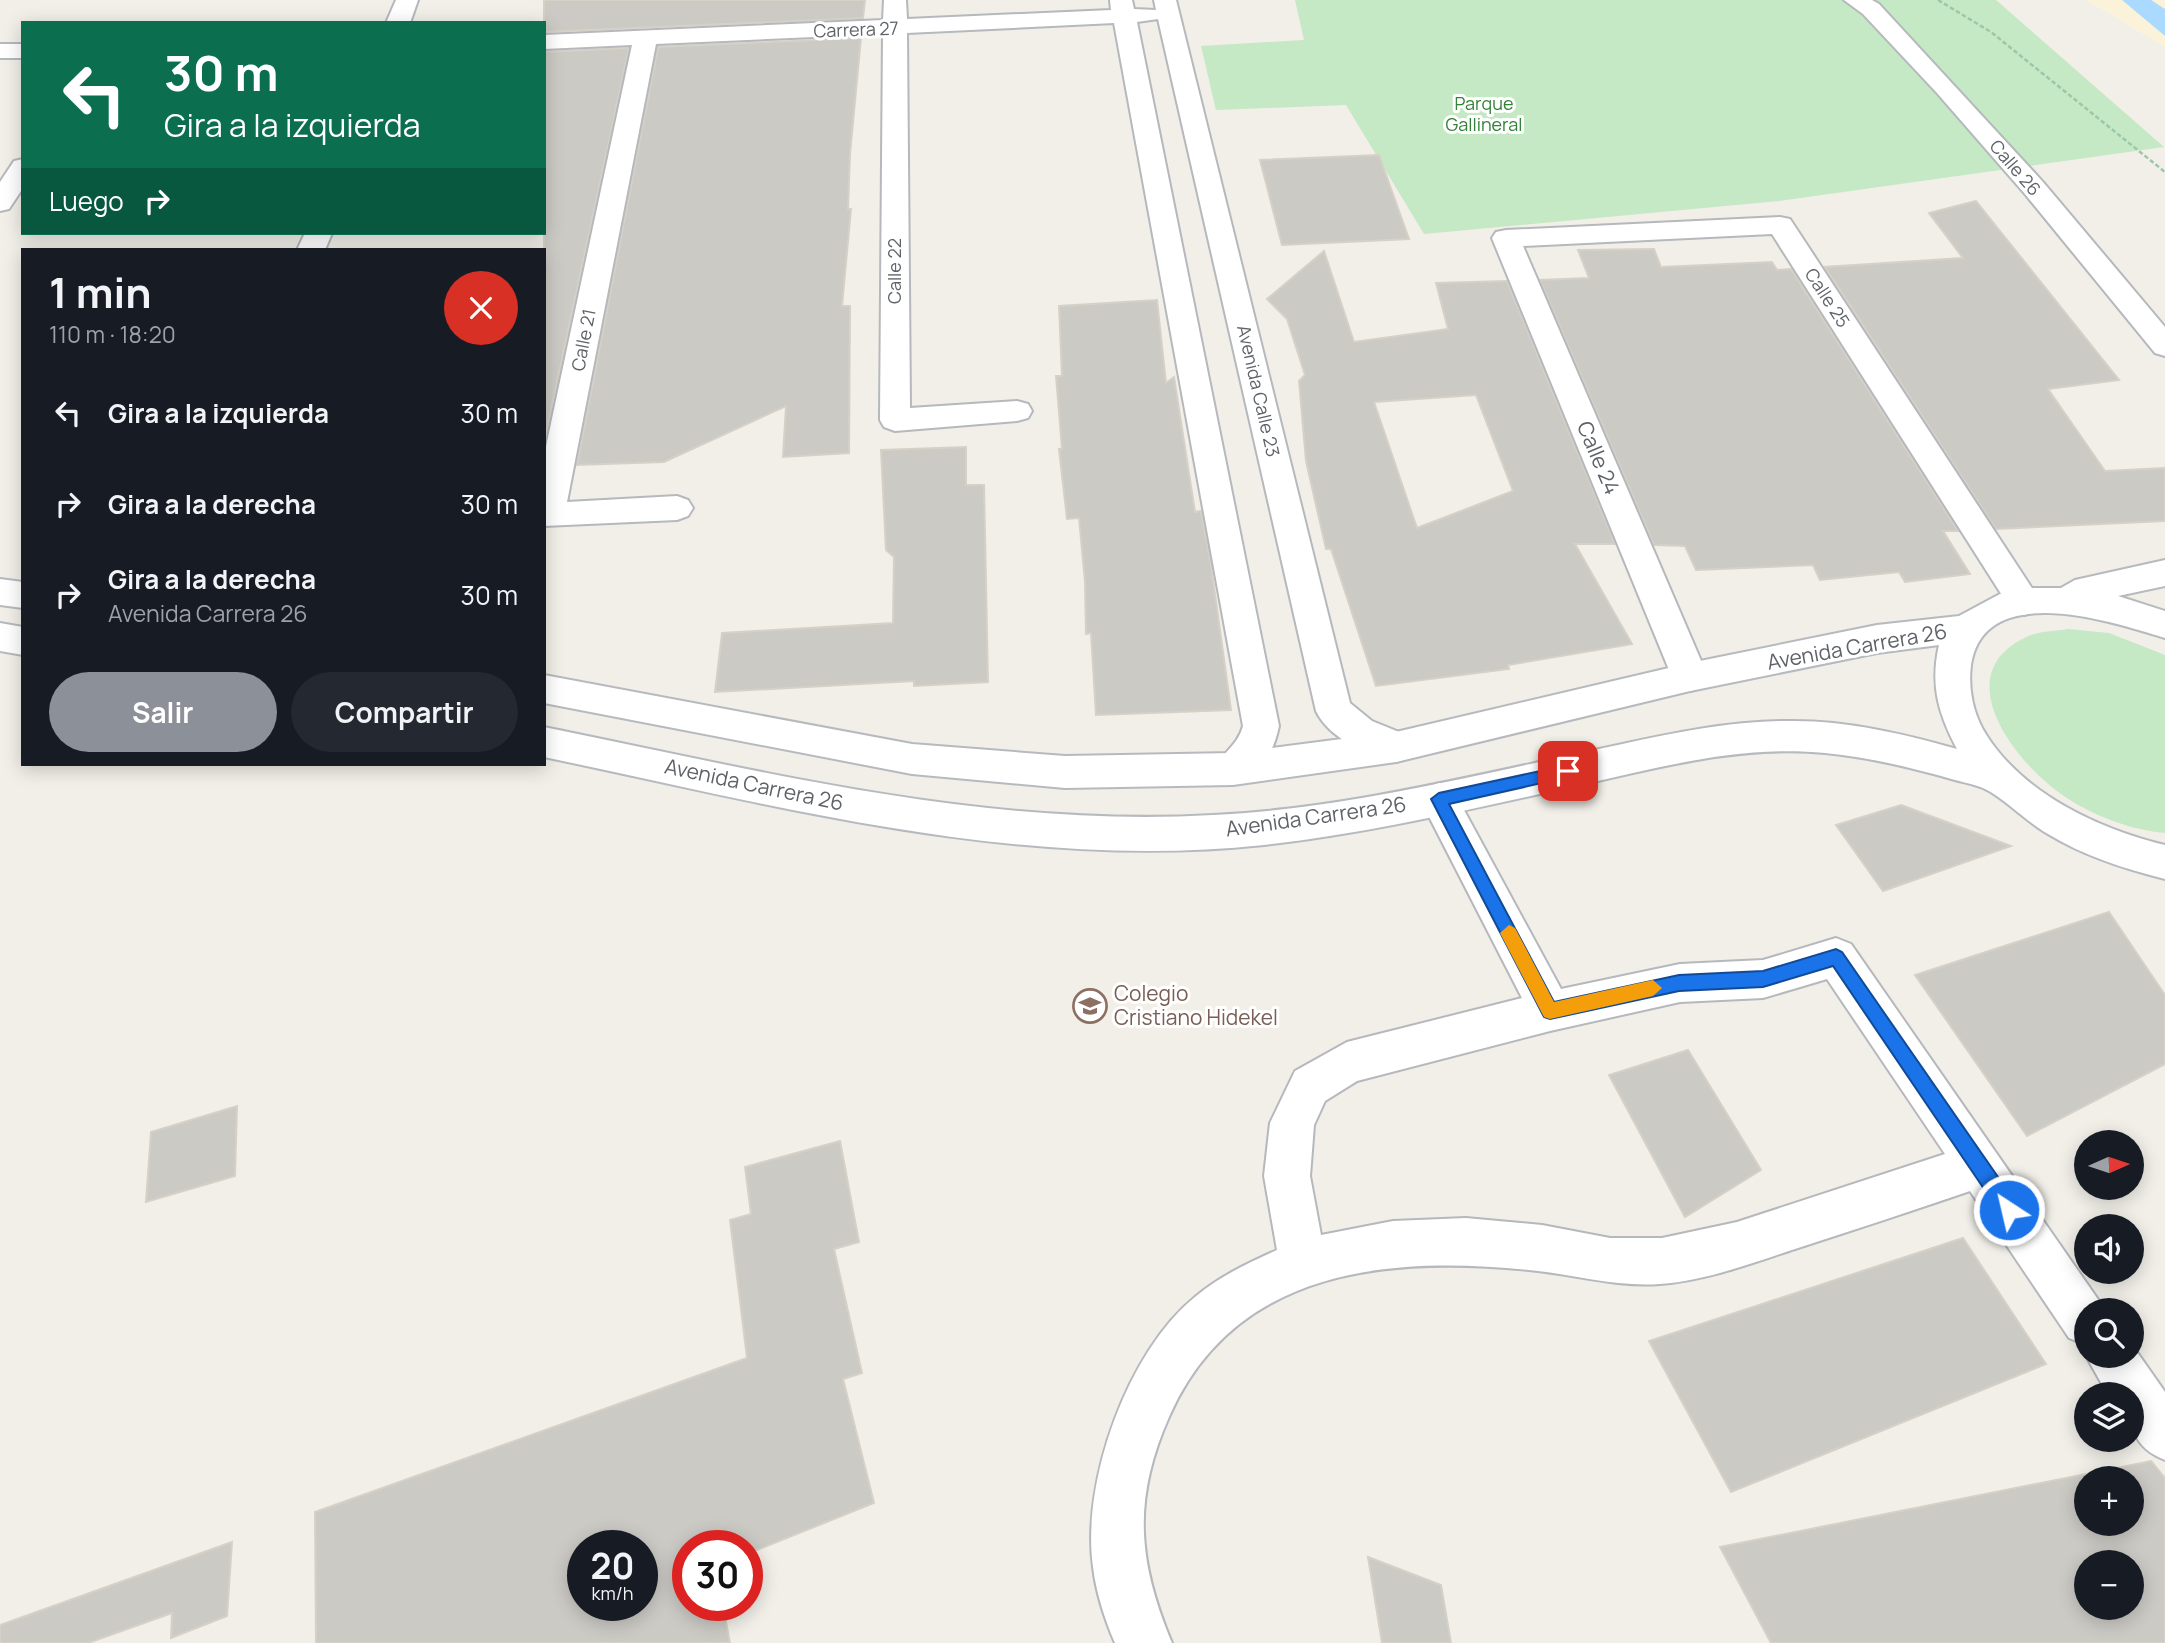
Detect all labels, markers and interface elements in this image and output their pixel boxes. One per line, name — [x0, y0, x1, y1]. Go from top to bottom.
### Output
street label: Carrera 27 — [813, 16, 899, 42]
text: 30 m — [164, 39, 279, 106]
icon: left — [49, 49, 140, 140]
park label: Parque Gallineral — [1446, 91, 1522, 136]
text: Gira a la izquierda — [164, 103, 420, 147]
street label: Calle 26 — [1985, 134, 2047, 200]
icon: right — [138, 182, 176, 220]
text: Luego — [49, 183, 124, 219]
street label: Calle 22 — [882, 238, 906, 304]
text: 1 min — [49, 263, 152, 321]
street label: Calle 25 — [1800, 263, 1856, 332]
button: close — [444, 271, 518, 345]
street label: Calle 21 — [565, 307, 601, 373]
text: 110 m · 18:20 — [49, 318, 176, 350]
street label: Avenida Calle 23 — [1232, 323, 1286, 459]
icon: left — [49, 394, 87, 432]
text: Gira a la izquierda — [108, 395, 329, 431]
text: 30 m — [461, 395, 518, 431]
street label: Calle 24 — [1571, 417, 1627, 498]
icon: right — [49, 485, 87, 523]
text: Gira a la derecha — [108, 486, 316, 522]
text: 30 m — [461, 486, 518, 522]
text: Gira a la derecha — [108, 561, 316, 597]
icon: right — [49, 576, 87, 614]
text: 30 m — [461, 577, 518, 613]
text: Avenida Carrera 26 — [108, 597, 308, 629]
street label: Avenida Carrera 26 — [1765, 616, 1949, 676]
button: Salir — [49, 672, 277, 752]
button: Compartir — [291, 672, 518, 752]
pin — [1538, 741, 1598, 801]
street label: Avenida Carrera 26 — [662, 751, 846, 817]
icon: arrive — [1549, 752, 1587, 790]
street label: Avenida Carrera 26 — [1224, 789, 1408, 843]
place label: Colegio Cristiano Hidekel — [1114, 979, 1278, 1031]
school or university icon: Colegio Cristiano Hidekel — [1071, 987, 1109, 1025]
north arrow — [2074, 1130, 2144, 1200]
map controls — [2074, 1130, 2144, 1620]
position arrow — [1972, 1173, 2046, 1247]
button: sound — [2074, 1214, 2144, 1284]
button: search — [2074, 1298, 2144, 1368]
button: layers — [2074, 1382, 2144, 1452]
button: + — [2074, 1466, 2144, 1536]
speed limit sign: 30 — [672, 1530, 763, 1621]
text: 20 — [591, 1542, 634, 1590]
button: − — [2074, 1550, 2144, 1620]
text: km/h — [592, 1581, 633, 1605]

